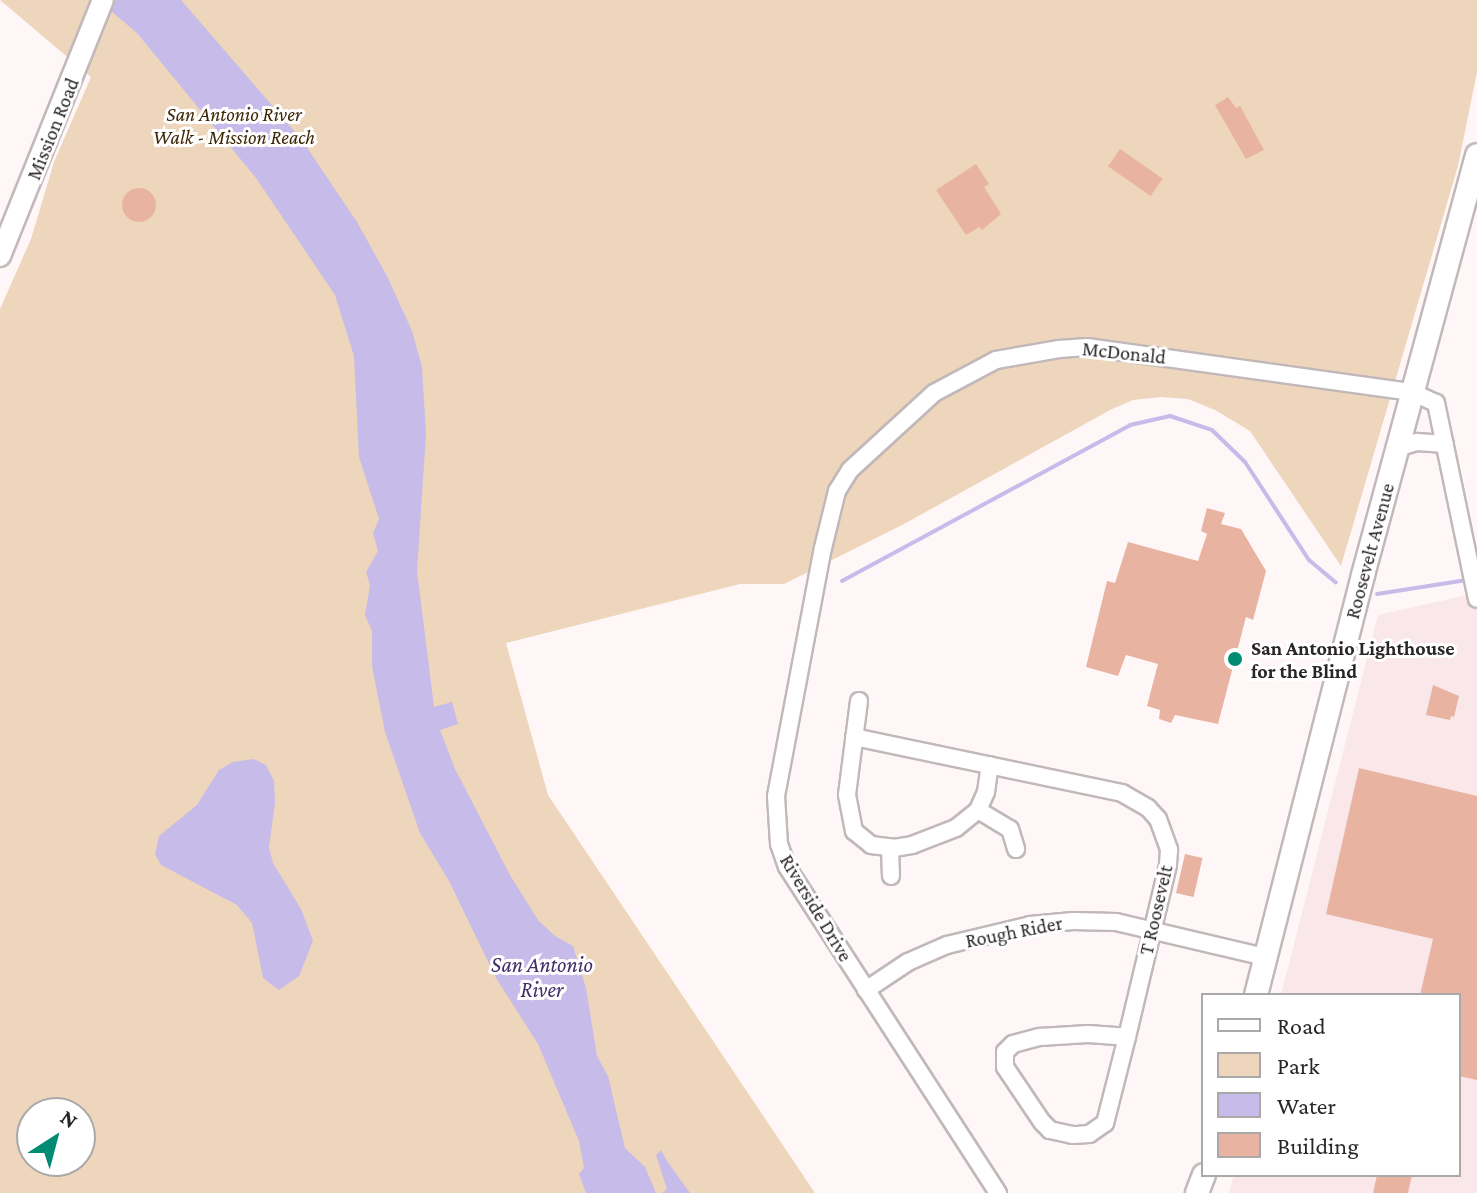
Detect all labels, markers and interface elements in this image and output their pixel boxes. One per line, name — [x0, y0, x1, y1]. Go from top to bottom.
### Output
street label: Mission Road — [22, 75, 84, 183]
park label: San Antonio River Walk - Mission Reach — [153, 103, 315, 150]
street label: McDonald — [1081, 337, 1167, 369]
street label: Roosevelt Avenue — [1340, 480, 1400, 622]
place label: San Antonio Lighthouse for the Blind — [1251, 636, 1454, 683]
marker: San Antonio Lighthouse for the Blind — [1226, 650, 1244, 668]
street label: Riverside Drive — [775, 850, 857, 966]
street label: T Roosevelt — [1134, 863, 1178, 957]
street label: Rough Rider — [963, 911, 1065, 953]
water label: San Antonio River — [491, 951, 593, 1002]
legend — [1201, 993, 1461, 1177]
text: Road — [1277, 1012, 1326, 1039]
text: Park — [1277, 1052, 1320, 1079]
text: Water — [1277, 1092, 1336, 1119]
north arrow — [16, 1097, 96, 1177]
text: N — [56, 1104, 83, 1133]
text: Building — [1277, 1132, 1359, 1159]

